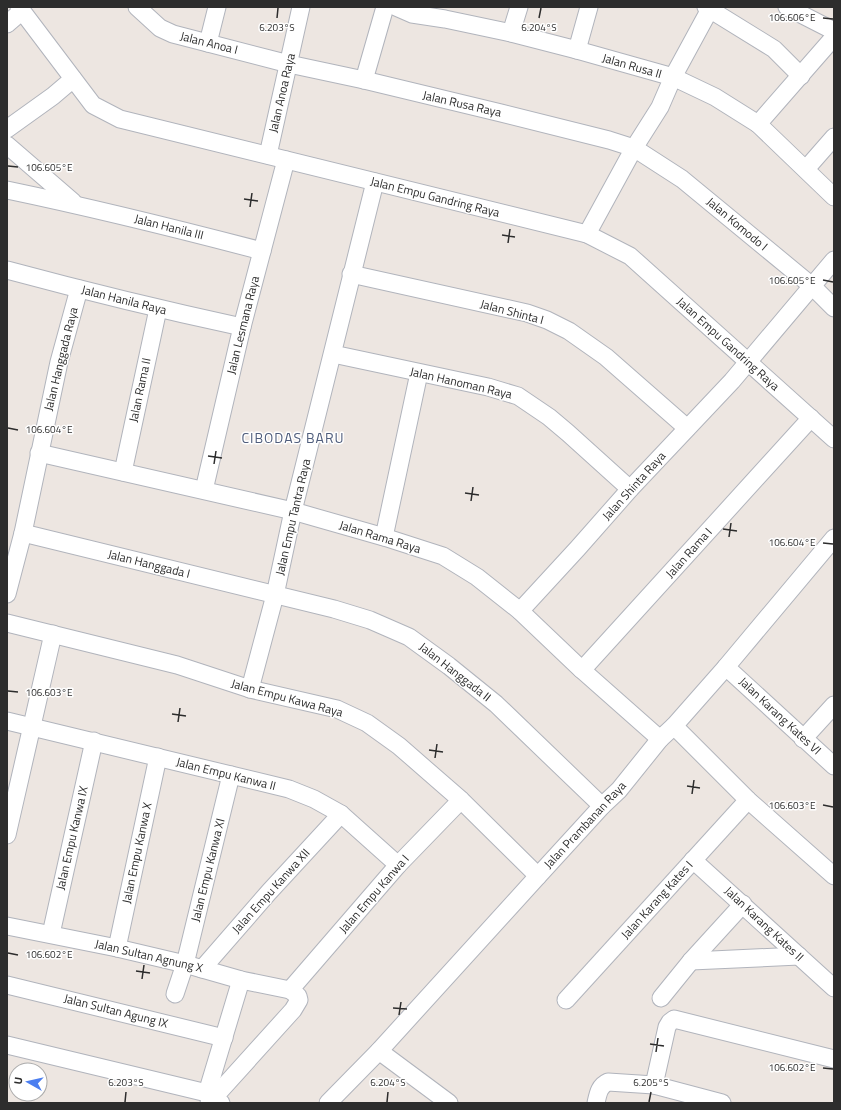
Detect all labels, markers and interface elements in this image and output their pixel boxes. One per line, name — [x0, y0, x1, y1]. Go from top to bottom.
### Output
text: 106.606°E — [769, 10, 816, 25]
text: 6.203°S — [259, 20, 295, 35]
text: 6.204°S — [521, 20, 557, 35]
street label: Jalan Anoa I — [178, 26, 240, 59]
street label: Jalan Rusa II — [600, 48, 664, 83]
street label: Jalan Anoa Raya — [263, 51, 300, 134]
street label: Jalan Rusa Raya — [421, 85, 503, 122]
text: 106.605°E — [26, 160, 73, 175]
street label: Jalan Empu Gandring Raya — [368, 171, 502, 222]
street label: Jalan Komodo I — [702, 192, 772, 255]
street label: Jalan Hanila III — [132, 209, 206, 244]
text: 106.605°E — [769, 273, 816, 288]
street label: Jalan Lesmana Raya — [221, 274, 264, 376]
street label: Jalan Hanila Raya — [80, 280, 169, 319]
street label: Jalan Empu Gandring Raya — [673, 292, 784, 395]
street label: Jalan Shinta I — [478, 294, 546, 329]
street label: Jalan Hanggada Raya — [38, 305, 83, 413]
street label: Jalan Rama II — [123, 356, 156, 424]
street label: Jalan Hanoman Raya — [408, 362, 514, 404]
text: 106.604°E — [26, 422, 73, 437]
district label: CIBODAS BARU — [241, 427, 345, 448]
street label: Jalan Shinta Raya — [597, 447, 670, 524]
street label: Jalan Empu Tantra Raya — [270, 457, 315, 577]
street label: Jalan Rama Raya — [337, 515, 423, 558]
street label: Jalan Rama I — [661, 523, 717, 582]
text: 106.604°E — [769, 535, 816, 550]
street label: Jalan Hanggada I — [106, 544, 192, 583]
street label: Jalan Hanggada II — [415, 637, 496, 706]
street label: Jalan Karang Kates VI — [735, 672, 826, 759]
street label: Jalan Empu Kawa Raya — [229, 673, 345, 722]
text: 106.603°E — [26, 685, 73, 700]
street label: Jalan Empu Kanwa II — [174, 752, 278, 795]
street label: Jalan Prambanan Raya — [539, 777, 630, 873]
street label: Jalan Empu Kanwa IX — [50, 784, 93, 892]
text: 106.603°E — [769, 798, 816, 813]
street label: Jalan Empu Kanwa X — [117, 800, 157, 905]
street label: Jalan Empu Kanwa XI — [185, 816, 230, 924]
street label: Jalan Empu Kanwa XII — [227, 844, 314, 937]
street label: Jalan Empu Kanwa I — [334, 850, 413, 937]
street label: Jalan Karang Kates I — [616, 856, 697, 943]
street label: Jalan Karang Kates II — [720, 882, 808, 966]
street label: Jalan Sultan Agnung X — [93, 934, 205, 977]
text: 106.602°E — [26, 947, 73, 962]
street label: Jalan Sultan Agung IX — [62, 988, 171, 1033]
text: 106.602°E — [769, 1060, 816, 1075]
north arrow — [8, 1062, 48, 1102]
text: 6.203°S — [108, 1075, 144, 1090]
text: 6.204°S — [370, 1075, 406, 1090]
text: 6.205°S — [633, 1075, 669, 1090]
text: U — [10, 1076, 27, 1085]

